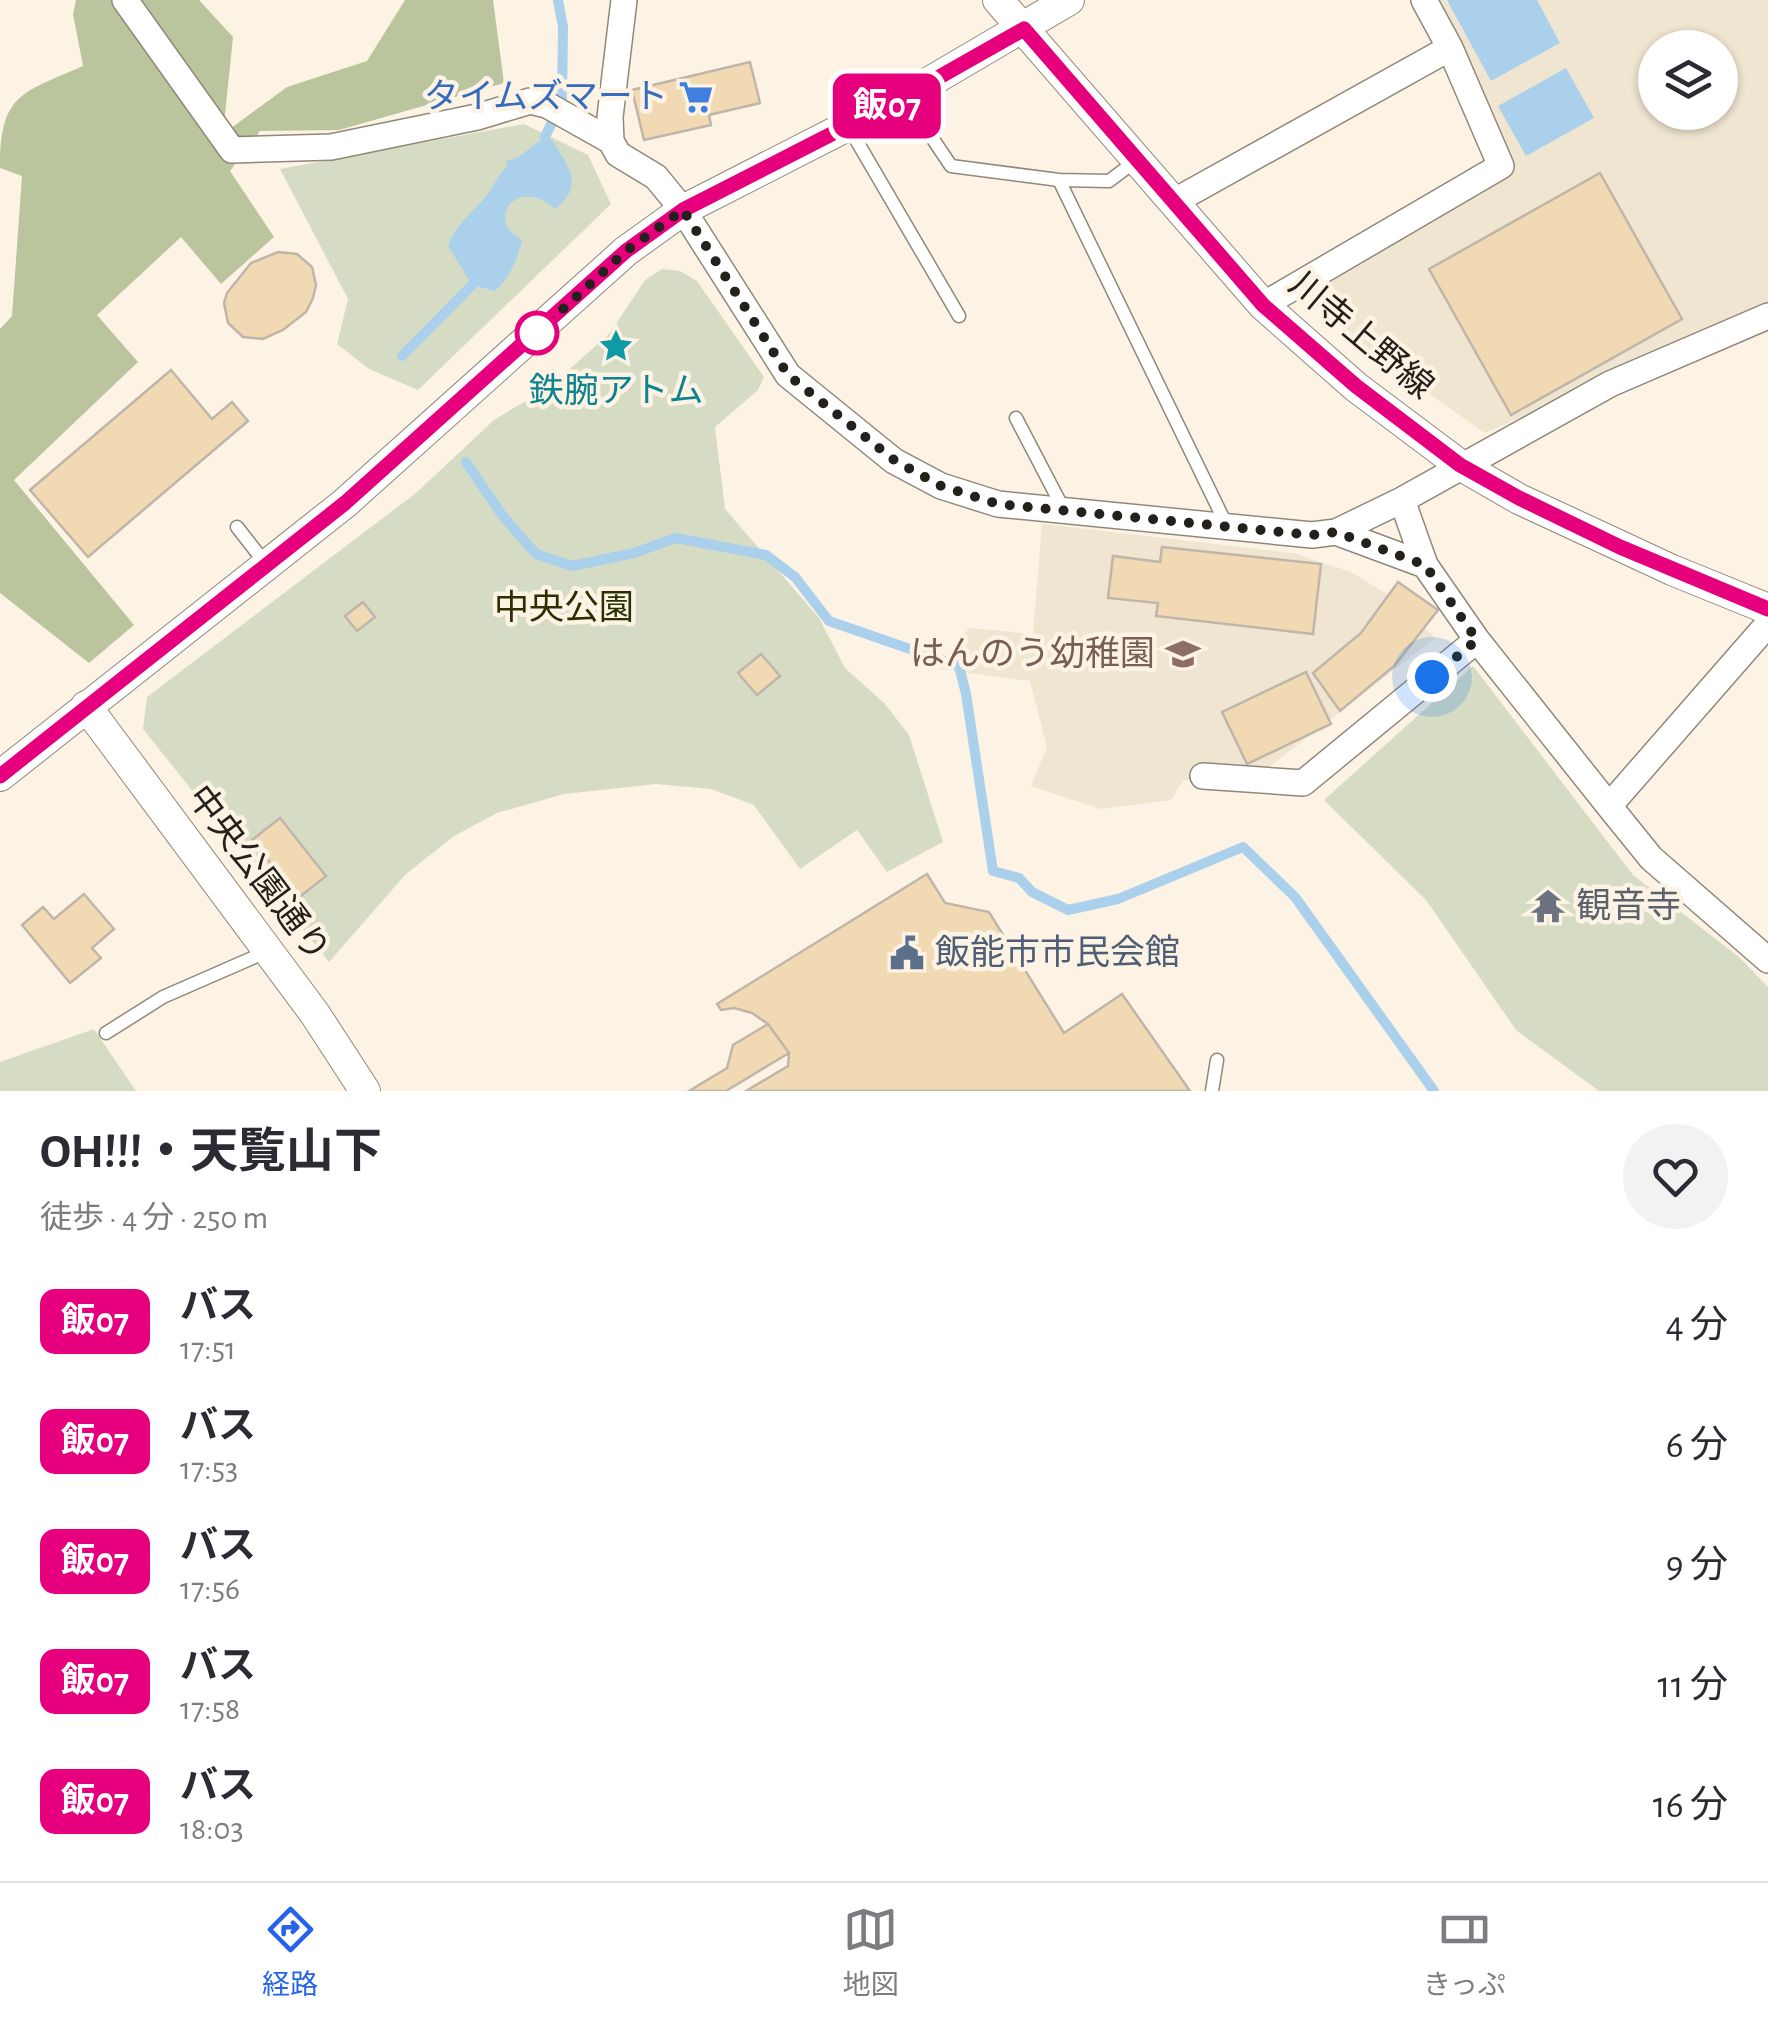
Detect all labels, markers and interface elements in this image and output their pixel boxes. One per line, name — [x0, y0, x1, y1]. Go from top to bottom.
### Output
map controls — [1638, 30, 1738, 130]
button: layers — [1638, 30, 1738, 130]
line badge: 飯07 — [830, 74, 944, 138]
place label: タイムズマート — [424, 78, 668, 115]
supermarket icon: タイムズマート — [677, 78, 715, 116]
text: 飯07 — [853, 89, 921, 124]
street label: 川寺上野線 — [1283, 265, 1441, 406]
unlabelled marker — [516, 312, 558, 354]
place icon: 鉄腕アトム — [597, 327, 635, 365]
place label: 鉄腕アトム — [528, 372, 704, 409]
park label: 中央公園 — [494, 589, 634, 626]
place label: はんのう幼稚園 — [910, 635, 1155, 672]
school or university icon: はんのう幼稚園 — [1164, 635, 1202, 673]
your location — [1407, 652, 1457, 702]
street label: 中央公園通り — [181, 778, 337, 968]
temple icon: 観音寺 — [1529, 887, 1567, 925]
place label: 観音寺 — [1576, 887, 1681, 924]
public building icon: 飯能市市民会館 — [888, 934, 926, 972]
place label: 飯能市市民会館 — [935, 934, 1180, 971]
button: heart — [1623, 1124, 1728, 1229]
text: OH!!!・天覧山下 — [40, 1129, 382, 1177]
text: 徒歩 · 4 分 · 250 m — [40, 1202, 268, 1234]
text: バス — [180, 1288, 256, 1326]
text: 飯07 — [61, 1304, 129, 1339]
text: 4 分 — [1665, 1307, 1728, 1345]
text: 17:51 — [180, 1333, 236, 1365]
text: バス — [180, 1408, 256, 1446]
text: 飯07 — [61, 1424, 129, 1459]
text: 6 分 — [1666, 1427, 1728, 1465]
text: 17:53 — [180, 1453, 238, 1485]
text: バス — [180, 1528, 256, 1566]
text: 飯07 — [61, 1544, 129, 1579]
text: 9 分 — [1666, 1547, 1728, 1585]
text: 17:56 — [180, 1573, 240, 1605]
text: バス — [180, 1648, 256, 1686]
text: 飯07 — [61, 1664, 129, 1699]
text: 11 分 — [1658, 1667, 1728, 1705]
text: 17:58 — [180, 1693, 240, 1725]
text: バス — [180, 1768, 256, 1806]
text: 飯07 — [61, 1784, 129, 1819]
text: 16 分 — [1653, 1787, 1728, 1825]
text: 18:03 — [180, 1813, 244, 1845]
tab: 経路 — [262, 1902, 318, 2003]
tab: 地図 — [843, 1902, 899, 2003]
tab: きっぷ — [1423, 1902, 1506, 2003]

